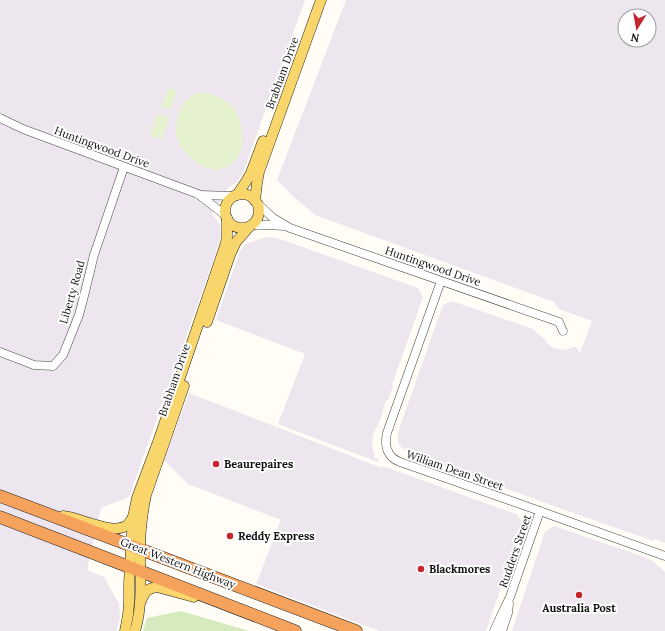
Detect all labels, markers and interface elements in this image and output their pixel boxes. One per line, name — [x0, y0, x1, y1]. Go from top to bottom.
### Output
north arrow — [617, 8, 657, 48]
text: N — [629, 30, 641, 46]
street label: Brabham Drive — [262, 35, 302, 111]
street label: Huntingwood Drive — [52, 123, 152, 171]
street label: Huntingwood Drive — [383, 243, 483, 289]
street label: Liberty Road — [56, 258, 88, 325]
street label: Brabham Drive — [155, 342, 193, 418]
street label: William Dean Street — [405, 447, 506, 493]
place label: Beaurepaires — [224, 457, 293, 471]
marker: Beaurepaires — [211, 459, 221, 469]
street label: Rudders Street — [496, 512, 534, 589]
place label: Reddy Express — [238, 529, 315, 543]
marker: Reddy Express — [225, 531, 235, 541]
street label: Great Western Highway — [118, 535, 238, 592]
place label: Blackmores — [429, 562, 490, 576]
marker: Blackmores — [416, 564, 426, 574]
marker: Australia Post — [574, 590, 584, 600]
place label: Australia Post — [542, 601, 616, 615]

